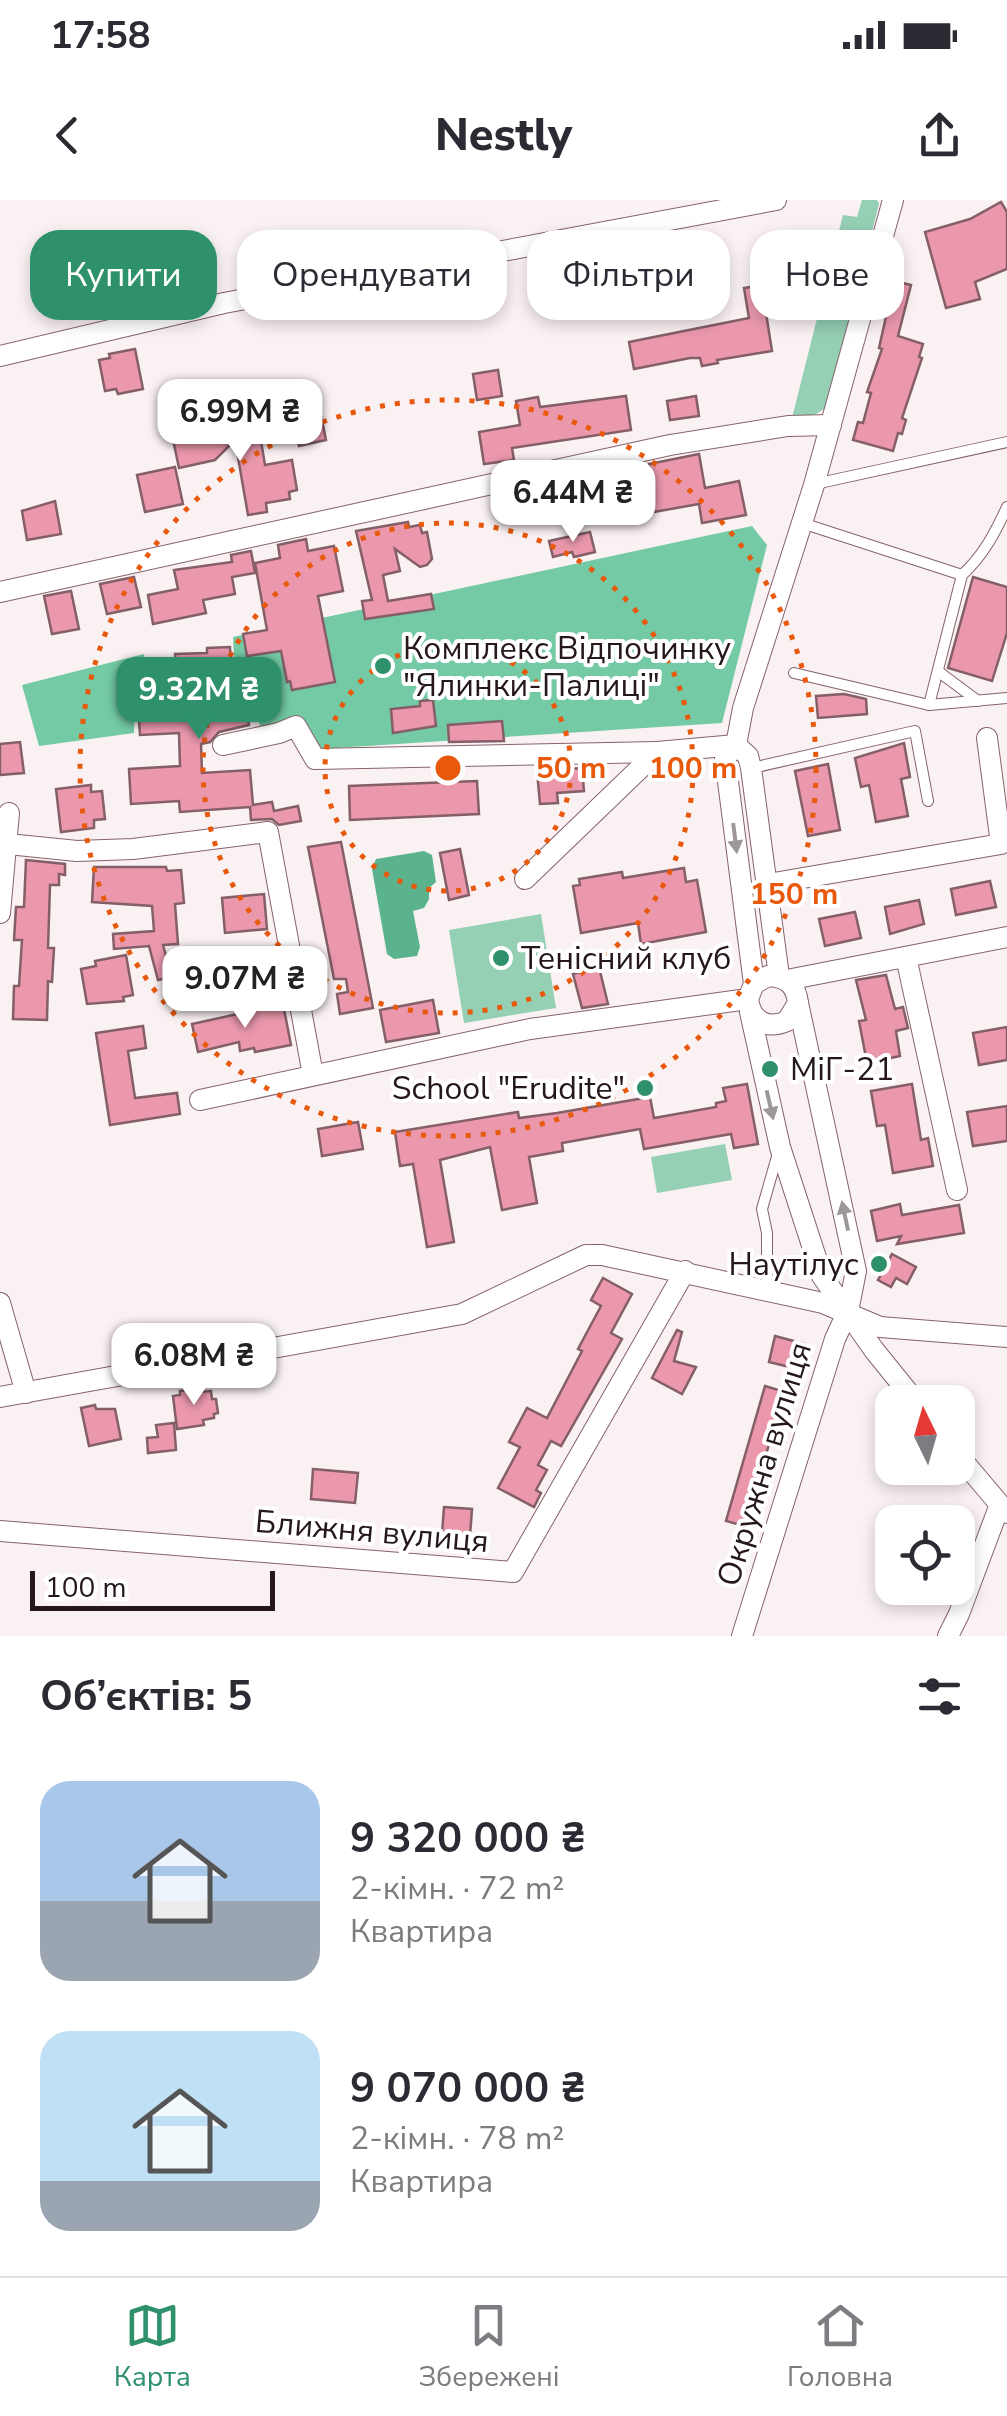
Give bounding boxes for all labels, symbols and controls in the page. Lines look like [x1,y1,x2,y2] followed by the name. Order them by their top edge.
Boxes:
[50,10,151,61] text: 17:58
[435,105,572,166] text: Nestly
[40,108,95,163] icon: back
[912,108,967,163] icon: share
[30,230,217,320] chip: Купити
[237,230,507,320] chip: Орендувати
[527,230,730,320] chip: Фільтри
[750,230,904,320] chip: Нове
[148,379,332,464] pin: 6.99M ₴
[179,390,301,433] text: 6.99M ₴
[481,460,665,545] pin: 6.44M ₴
[512,471,634,514] text: 6.44M ₴
[403,627,731,707] place label: Комплекс Відпочинку "Ялинки-Палиці"
[372,655,394,677] marker: Комплекс Відпочинку "Ялинки-Палиці"
[107,657,291,742] pin: 9.32M ₴
[138,668,260,711] text: 9.32M ₴
[536,748,606,789] text: 50 m
[649,748,737,789] text: 100 m
[430,750,466,786] centre of rings
[727,823,743,854] one-way arrow
[750,874,838,915] text: 150 m
[521,937,731,980] place label: Тенісний клуб
[153,946,337,1031] pin: 9.07M ₴
[490,947,512,969] marker: Тенісний клуб
[184,957,306,1000] text: 9.07M ₴
[790,1048,894,1091] place label: МіГ-21
[759,1058,781,1080] marker: МіГ-21
[392,1067,625,1110] place label: School "Erudite"
[634,1077,656,1099] marker: School "Erudite"
[763,1090,778,1121] one-way arrow
[836,1200,852,1231] one-way arrow
[729,1243,859,1286] place label: Наутілус
[868,1253,890,1275] marker: Наутілус
[102,1323,286,1408] pin: 6.08M ₴
[133,1334,255,1377] text: 6.08M ₴
[707,1337,822,1591] street label: Окружна вулиця
[875,1385,975,1485] north arrow
[875,1385,975,1605] map controls
[253,1500,491,1563] street label: Ближня вулиця
[875,1505,975,1605] button: locate
[30,1566,275,1610] scale bar
[45,1569,127,1607] text: 100 m
[40,1668,252,1725] text: Об’єктів: 5
[912,1669,967,1724] icon: filters
[350,1810,586,1867] text: 9 320 000 ₴
[120,1821,240,1941] icon: home
[350,1867,564,1910] text: 2-кімн. · 72 m²
[350,1910,493,1953] text: Квартира
[350,2060,586,2117] text: 9 070 000 ₴
[120,2071,240,2191] icon: home
[350,2117,564,2160] text: 2-кімн. · 78 m²
[350,2160,493,2203] text: Квартира
[114,2298,191,2396] tab: Карта
[418,2298,560,2396] tab: Збережені
[787,2298,893,2396] tab: Головна

